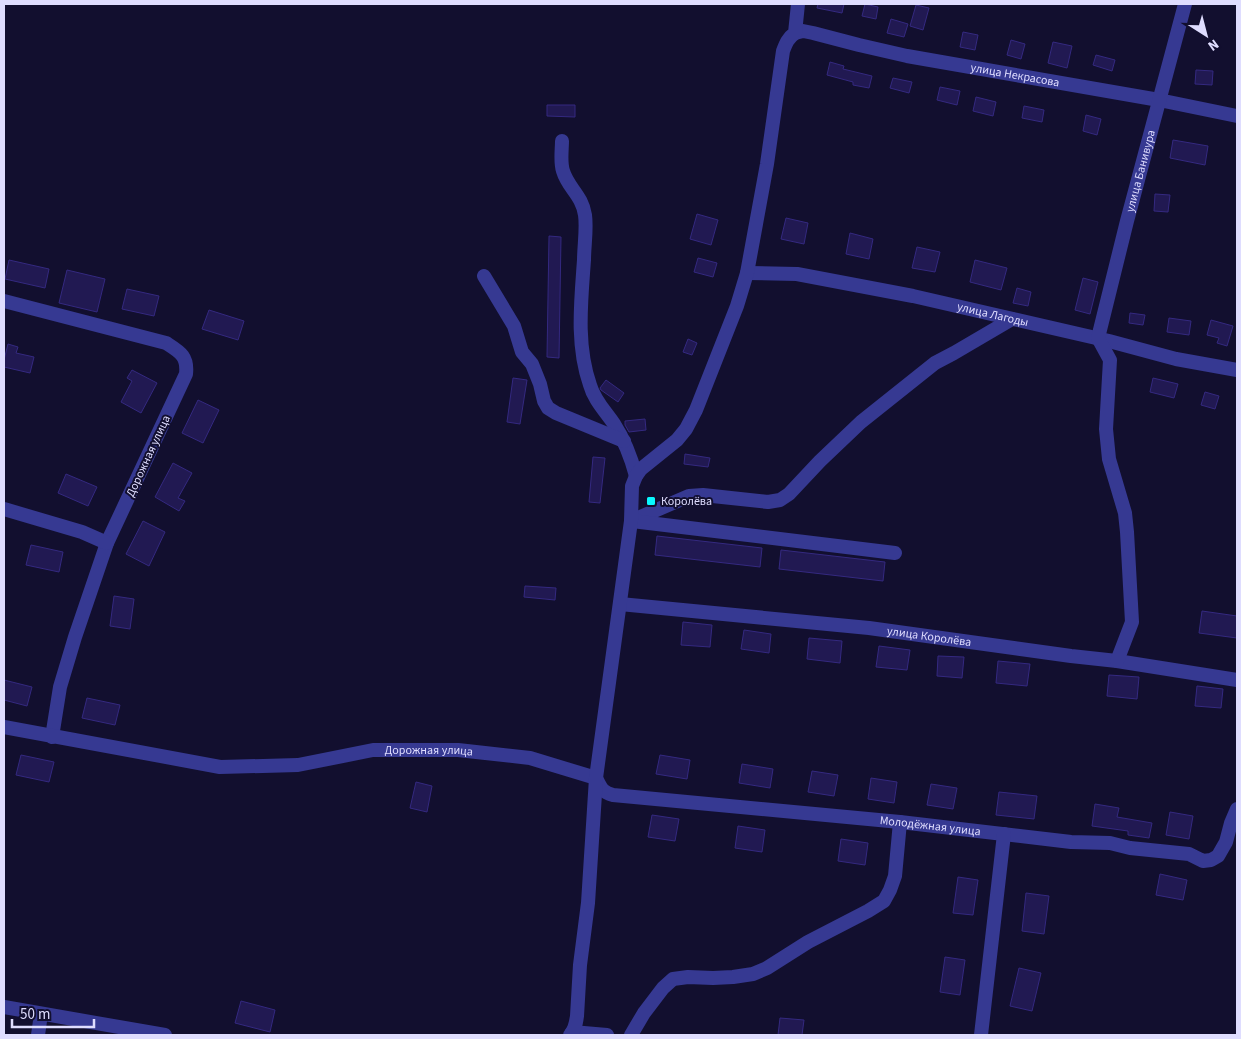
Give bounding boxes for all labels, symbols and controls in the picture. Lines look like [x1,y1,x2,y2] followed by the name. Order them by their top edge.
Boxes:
[1181,10,1231,60] north arrow
[1203,34,1223,56] text: N
[969,59,1061,91] street label: улица Некрасова
[1122,128,1160,214] street label: улица Банивура
[955,298,1030,331] street label: улица Лагоды
[122,413,175,500] street label: Дорожная улица
[661,493,712,510] place label: Королёва
[645,495,657,507] marker: Королёва
[886,623,972,651] street label: улица Королёва
[385,742,474,761] street label: Дорожная улица
[879,812,982,840] street label: Молодёжная улица
[12,996,95,1028] scale bar
[20,1004,50,1025] text: 50 m

